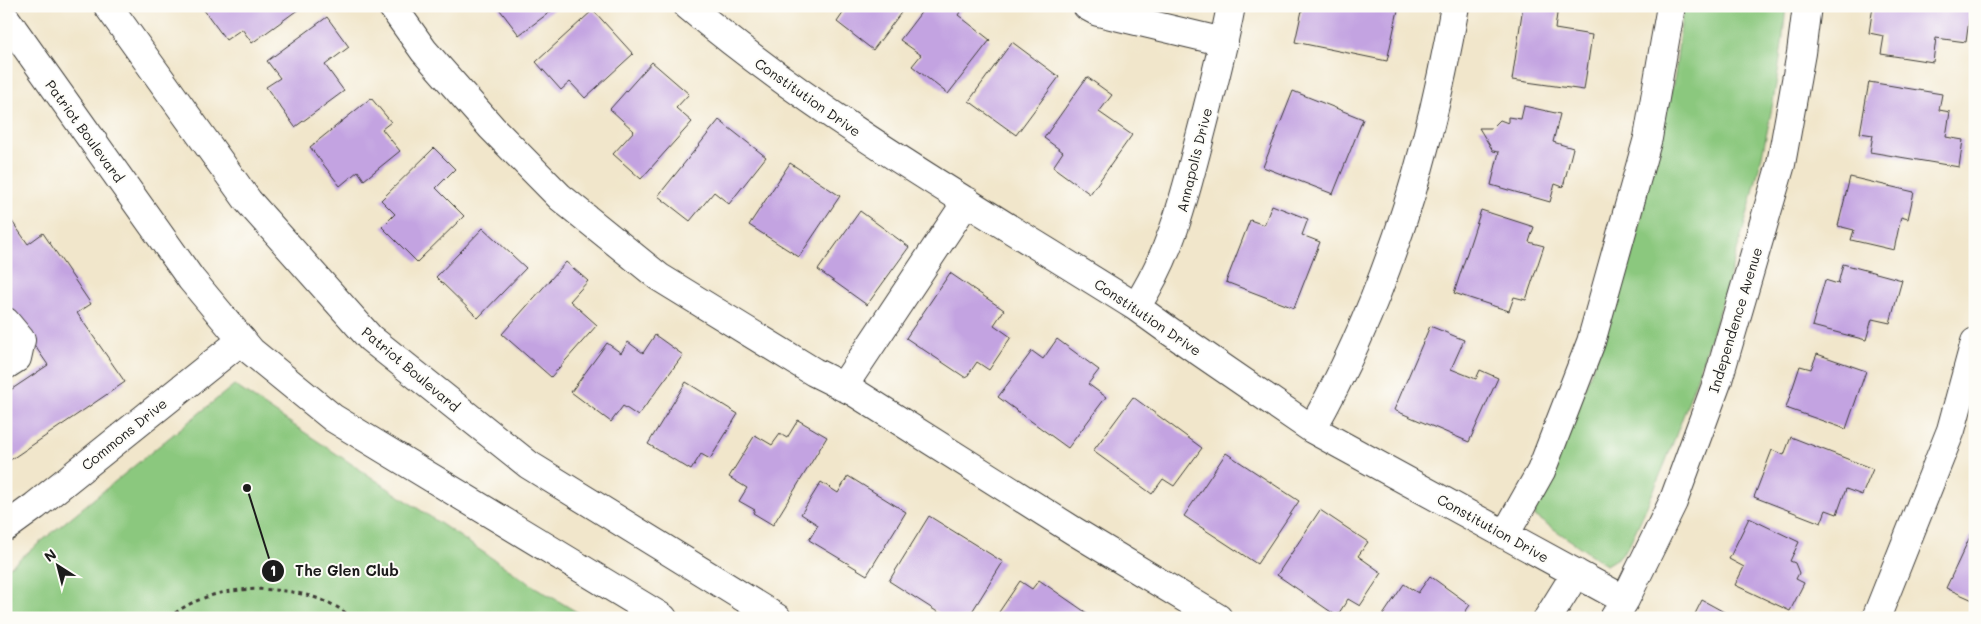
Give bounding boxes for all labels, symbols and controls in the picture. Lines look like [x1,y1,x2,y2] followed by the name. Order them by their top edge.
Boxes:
[751,53,865,141] street label: Constitution Drive
[41,76,129,186] street label: Patriot Boulevard
[1172,106,1216,214] street label: Annapolis Drive
[1704,245,1766,395] street label: Independence Avenue
[1091,274,1205,360] street label: Constitution Drive
[358,322,464,416] street label: Patriot Boulevard
[77,394,171,474] street label: Commons Drive
[1434,489,1552,567] street label: Constitution Drive
[32,542,82,592] north arrow
[40,544,60,566] text: N
[260,556,409,586] callout: The Glen Club
[270,560,276,580] text: 1
[295,560,399,580] text: The Glen Club

